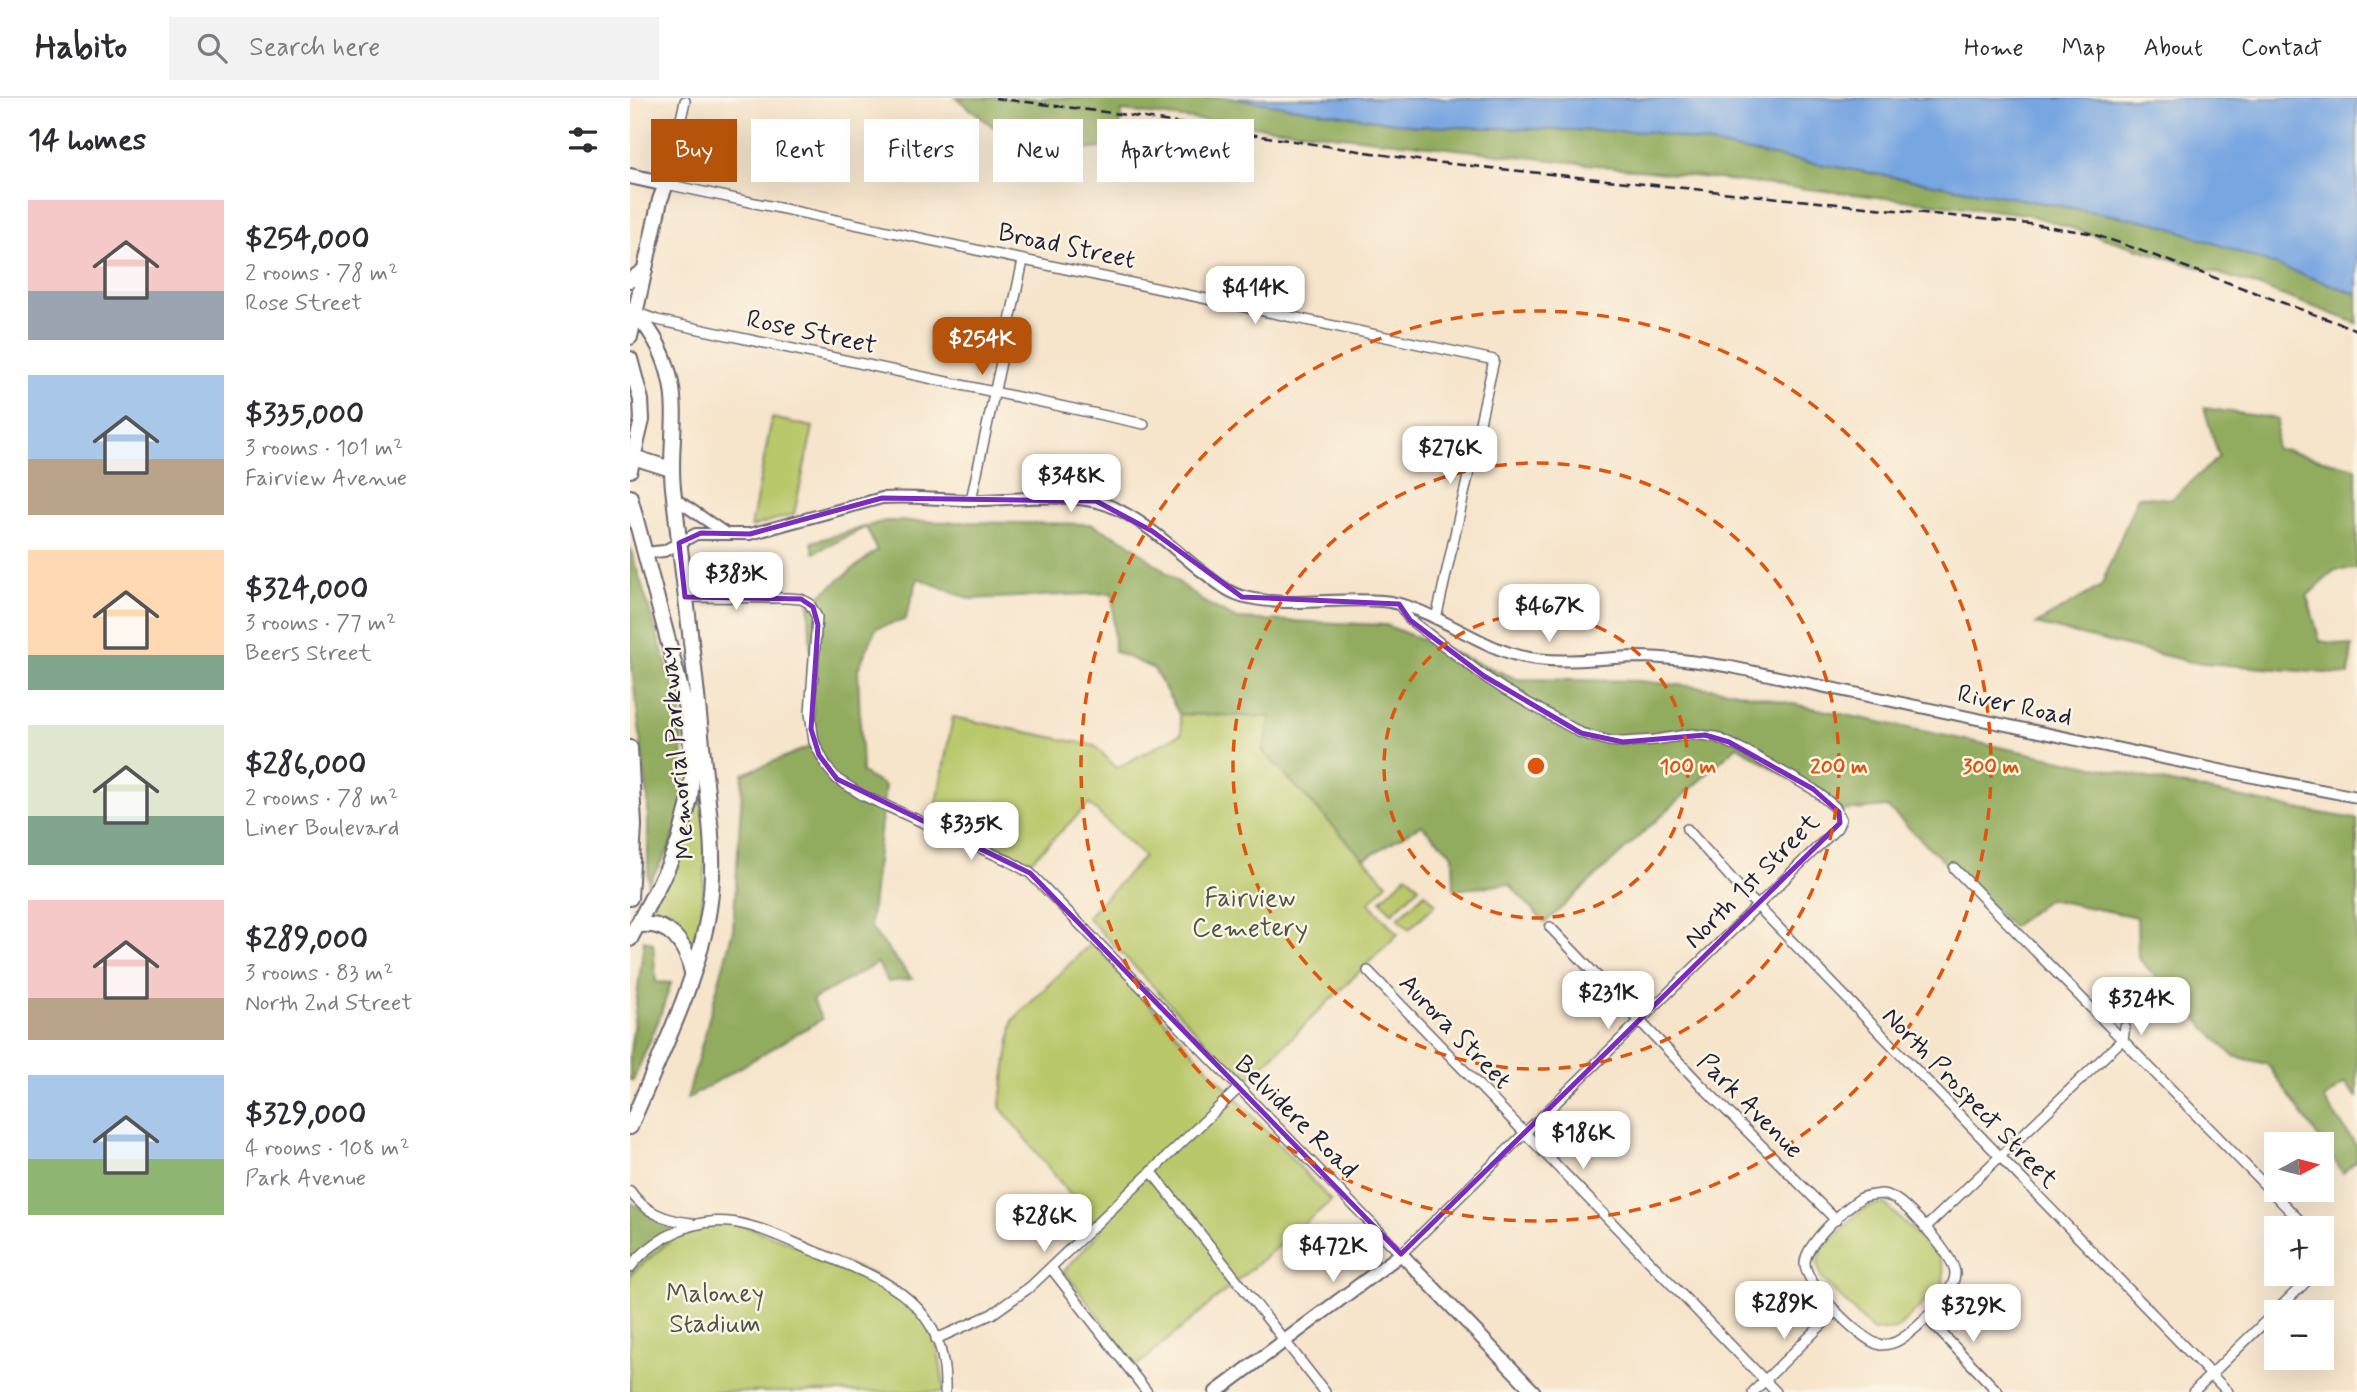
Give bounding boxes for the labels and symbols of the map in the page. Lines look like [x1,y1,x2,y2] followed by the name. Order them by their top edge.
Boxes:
[995,216,1138,278] street label: Broad Street
[1206,266,1304,326] pin: $414K
[743,303,880,363] street label: Rose Street
[933,317,1031,377] pin: $254K
[1401,426,1499,486] pin: $276K
[1022,454,1120,514] pin: $348K
[687,552,785,612] pin: $383K
[1500,584,1598,644] pin: $467K
[652,645,704,861] street label: Memorial Parkway
[1954,677,2075,735] street label: River Road
[1660,753,1716,781] text: 100 m
[1810,753,1868,781] text: 200 m
[1963,753,2020,781] text: 300 m
[1524,754,1548,778] centre of rings
[922,802,1020,862] pin: $335K
[1677,806,1828,957] street label: North 1st Street
[1192,882,1308,946] park label: Fairview Cemetery
[1391,967,1518,1097] street label: Aurora Street
[1559,972,1657,1031] pin: $231K
[2092,978,2190,1037] pin: $324K
[1874,1000,2065,1197] street label: North Prospect Street
[1689,1046,1810,1167] street label: Park Avenue
[1226,1048,1365,1187] street label: Belvidere Road
[1534,1112,1632,1171] pin: $186K
[2264,1132,2334,1202] north arrow
[995,1194,1093,1254] pin: $286K
[1284,1224,1382,1284] pin: $472K
[666,1278,764,1342] park label: Maloney Stadium
[1735,1282,1833,1341] pin: $289K
[1924,1284,2022,1344] pin: $329K

